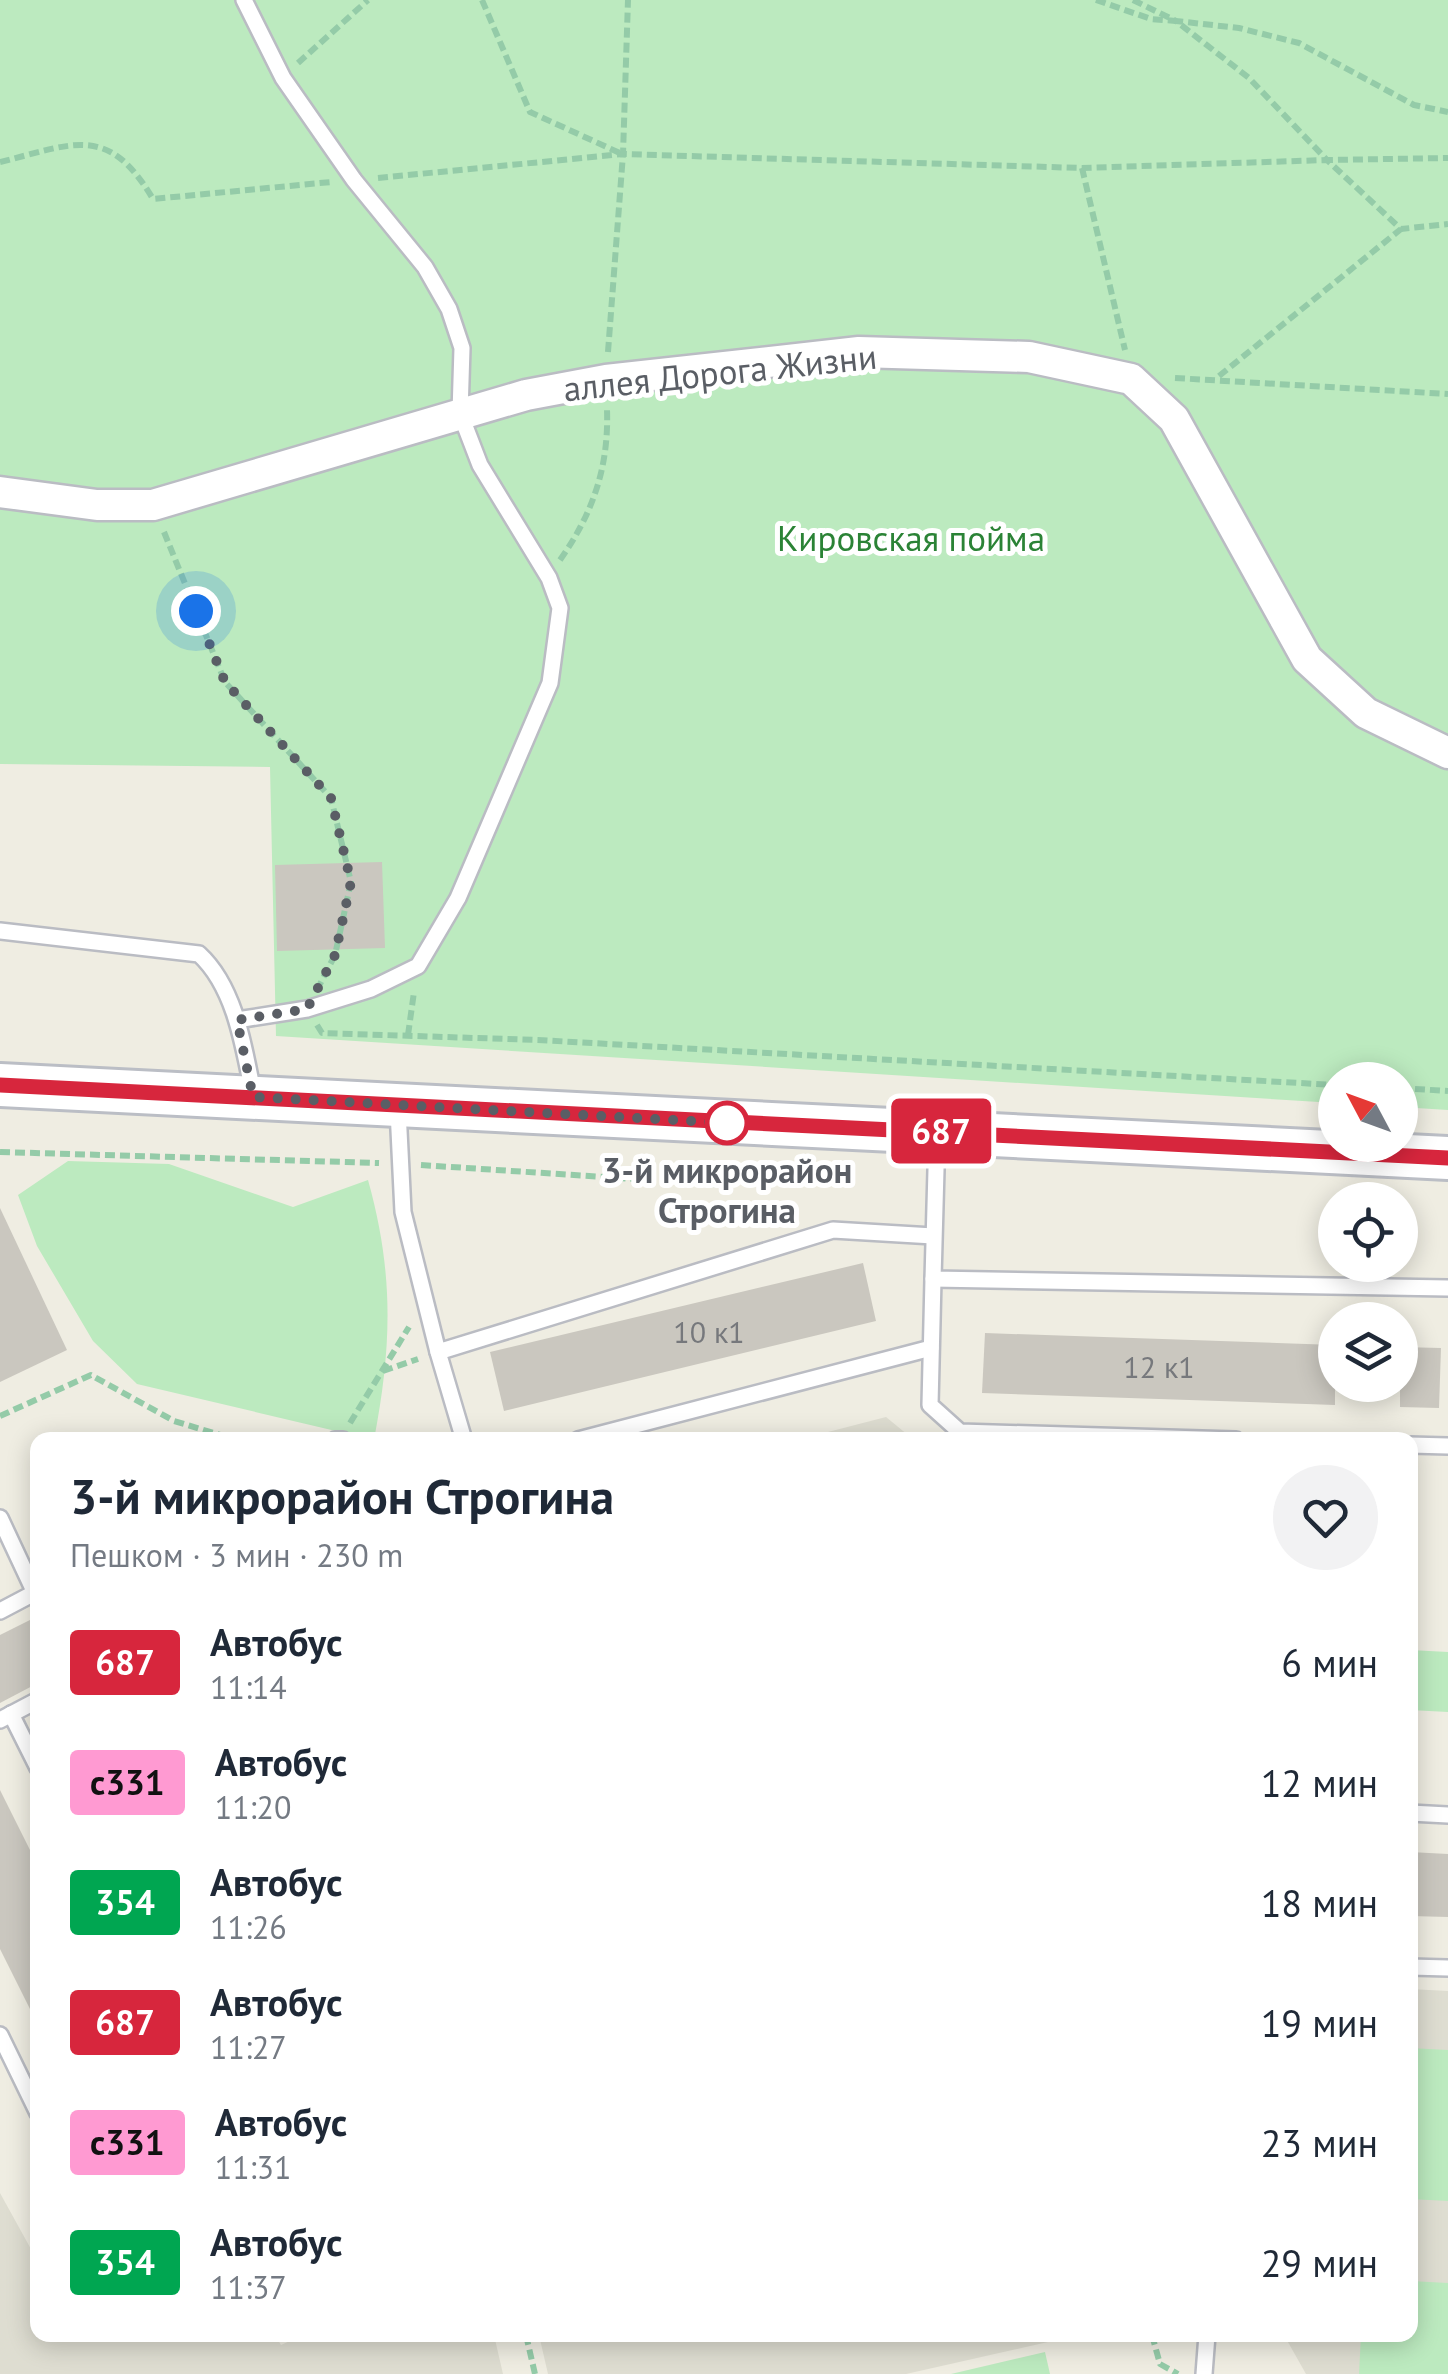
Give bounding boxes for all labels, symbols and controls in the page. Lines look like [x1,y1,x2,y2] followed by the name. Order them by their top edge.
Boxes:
[561,333,879,411] street label: аллея Дорога Жизни
[777,515,1045,561] park label: Кировская пойма
[171,586,221,636] your location
[1318,1062,1418,1162] north arrow
[1318,1062,1418,1402] map controls
[884,1098,998,1164] line badge: 687
[706,1102,748,1144] marker: 3-й микрорайон Строгина
[911,1108,971,1154] text: 687
[602,1147,852,1233] place label: 3-й микрорайон Строгина
[1318,1182,1418,1282] button: locate
[1318,1302,1418,1402] button: layers
[673,1312,745,1351] house number: 10 к1
[1123,1347,1195,1386] house number: 12 к1
[70,1465,614,1527] text: 3-й микрорайон Строгина
[1273,1465,1378,1570] button: heart
[70,1534,403,1576] text: Пешком · 3 мин · 230 m
[210,1617,343,1666] text: Автобус
[1281,1638,1378,1687] text: 6 мин
[95,1639,155,1685] text: 687
[210,1666,287,1708] text: 11:14
[215,1737,347,1786] text: Автобус
[1261,1758,1378,1807] text: 12 мин
[90,1759,165,1805] text: с331
[215,1786,291,1828] text: 11:20
[210,1857,343,1906] text: Автобус
[1261,1878,1378,1927] text: 18 мин
[95,1879,155,1925] text: 354
[210,1906,287,1948] text: 11:26
[210,1977,343,2026] text: Автобус
[1261,1998,1378,2047] text: 19 мин
[95,1999,155,2045] text: 687
[210,2026,287,2068] text: 11:27
[215,2097,347,2146] text: Автобус
[1261,2118,1378,2167] text: 23 мин
[90,2119,165,2165] text: с331
[215,2146,291,2188] text: 11:31
[210,2217,343,2266] text: Автобус
[1261,2238,1378,2287] text: 29 мин
[95,2239,155,2285] text: 354
[210,2266,287,2308] text: 11:37

